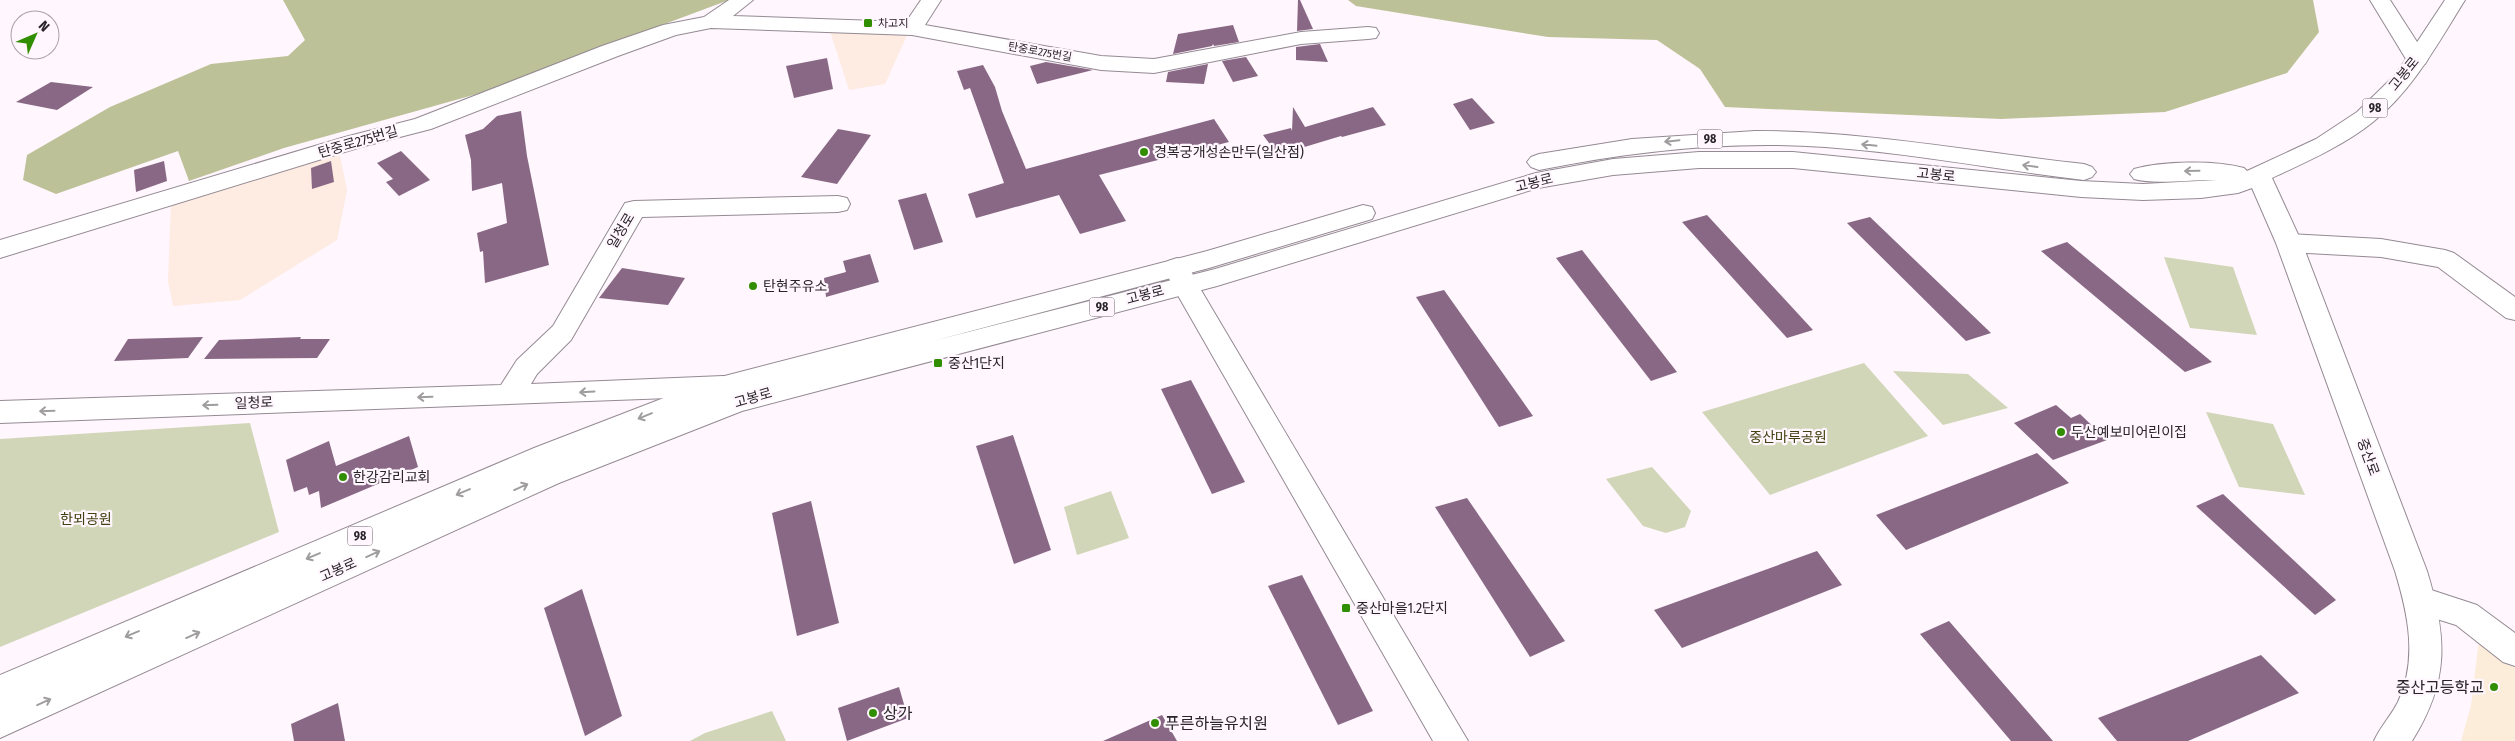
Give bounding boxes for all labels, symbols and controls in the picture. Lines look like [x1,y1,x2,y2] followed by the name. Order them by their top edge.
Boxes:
[10,10,60,60] north arrow
[35,17,53,35] text: N
[862,17,874,29] marker: 차고지
[878,17,908,30] place label: 차고지
[1007,40,1073,64] street label: 탄중로275번길
[2385,54,2423,94] street label: 고봉로
[2362,99,2388,118] road number: 98
[316,122,400,162] street label: 탄중로275번길
[1698,130,1722,148] road number: 98
[1664,136,1680,146] one-way arrow
[1861,140,1877,150] one-way arrow
[1154,144,1304,161] place label: 경복궁개성손만두(일산점)
[1138,146,1150,158] marker: 경복궁개성손만두(일산점)
[2022,161,2038,171] one-way arrow
[1916,165,1956,185] street label: 고봉로
[2184,166,2200,176] one-way arrow
[1513,170,1555,196] street label: 고봉로
[604,210,638,252] street label: 일청로
[763,278,828,295] place label: 탄현주유소
[747,280,759,292] marker: 탄현주유소
[1124,282,1166,308] street label: 고봉로
[1090,298,1114,316] road number: 98
[948,355,1005,372] place label: 중산1단지
[932,357,944,369] marker: 중산1단지
[732,384,774,411] street label: 고봉로
[579,388,595,397] one-way arrow
[417,393,433,402] one-way arrow
[234,394,274,412] street label: 일청로
[202,400,218,410] one-way arrow
[40,406,56,415] one-way arrow
[638,412,653,422] one-way arrow
[2071,424,2187,441] place label: 두산예보미어린이집
[2055,426,2067,438] marker: 두산예보미어린이집
[1749,429,1827,446] park label: 중산마루공원
[2353,436,2383,478] street label: 중산로
[353,469,430,486] place label: 한강감리교회
[337,471,349,483] marker: 한강감리교회
[513,482,528,492] one-way arrow
[455,488,470,497] one-way arrow
[60,511,112,528] park label: 한뫼공원
[348,526,372,546] road number: 98
[365,549,380,558] one-way arrow
[306,551,321,561] one-way arrow
[317,554,359,586] street label: 고봉로
[1356,600,1448,617] place label: 중산마을1.2단지
[1340,602,1352,614] marker: 중산마을1.2단지
[125,630,140,640] one-way arrow
[185,630,200,640] one-way arrow
[2396,678,2484,697] place label: 중산고등학교
[2488,681,2500,693] marker: 중산고등학교
[36,696,51,706] one-way arrow
[883,704,913,723] place label: 상가
[867,707,879,719] marker: 상가
[1165,714,1268,733] place label: 푸른하늘유치원
[1149,717,1161,729] marker: 푸른하늘유치원

